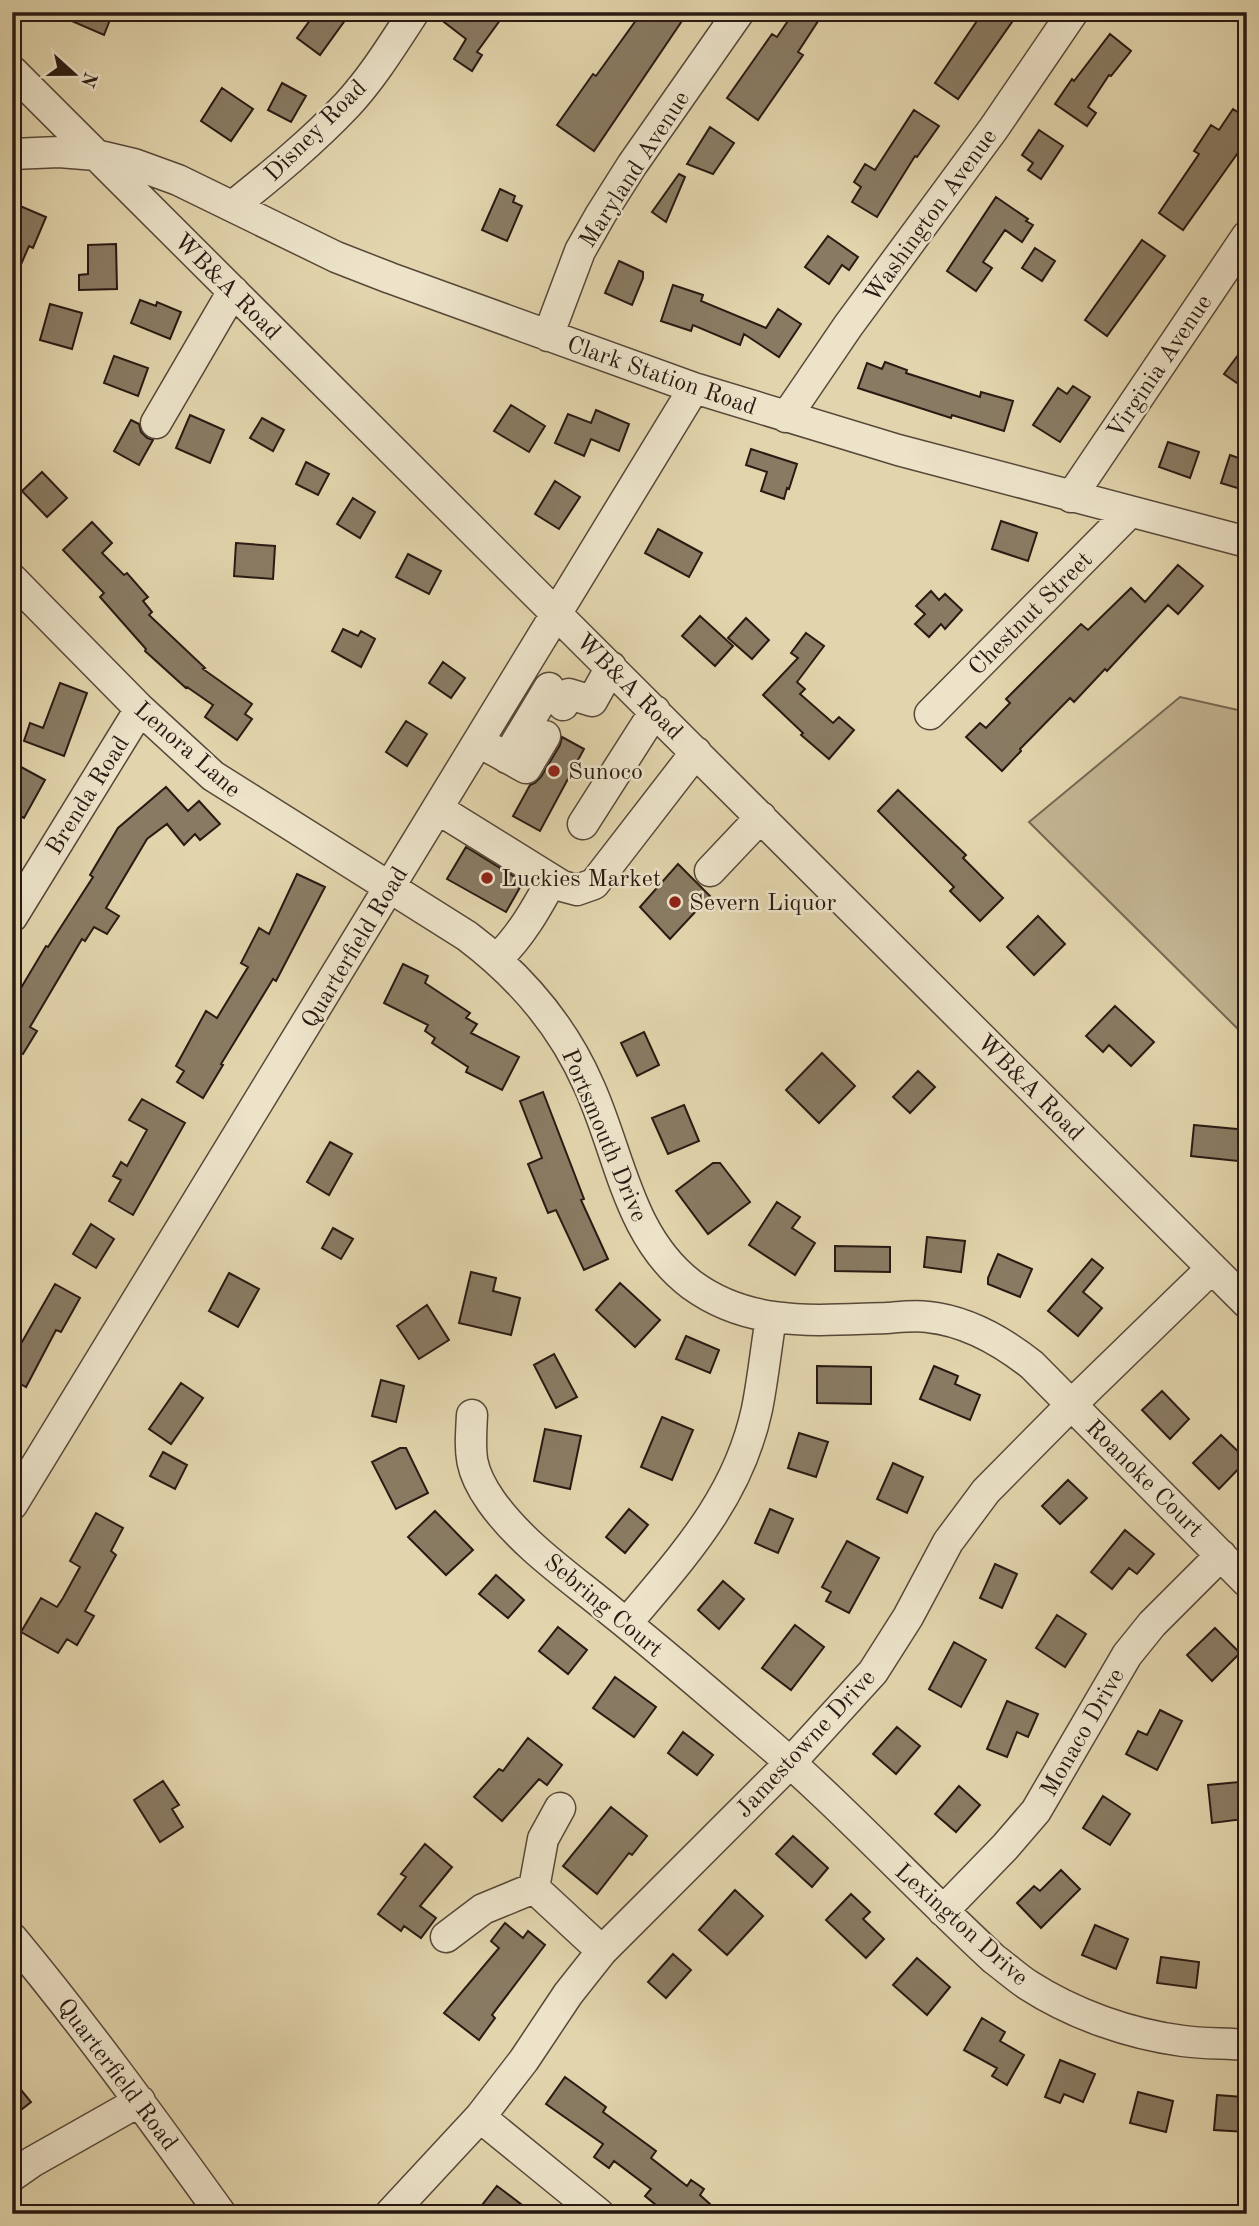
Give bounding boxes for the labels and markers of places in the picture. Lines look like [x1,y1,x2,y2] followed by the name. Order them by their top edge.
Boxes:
[568,761,643,785] place label: Sunoco
[546,763,562,779] marker: Sunoco
[501,868,661,892] place label: Luckies Market
[479,870,495,886] marker: Luckies Market
[689,892,836,916] place label: Severn Liquor
[667,894,683,910] marker: Severn Liquor

